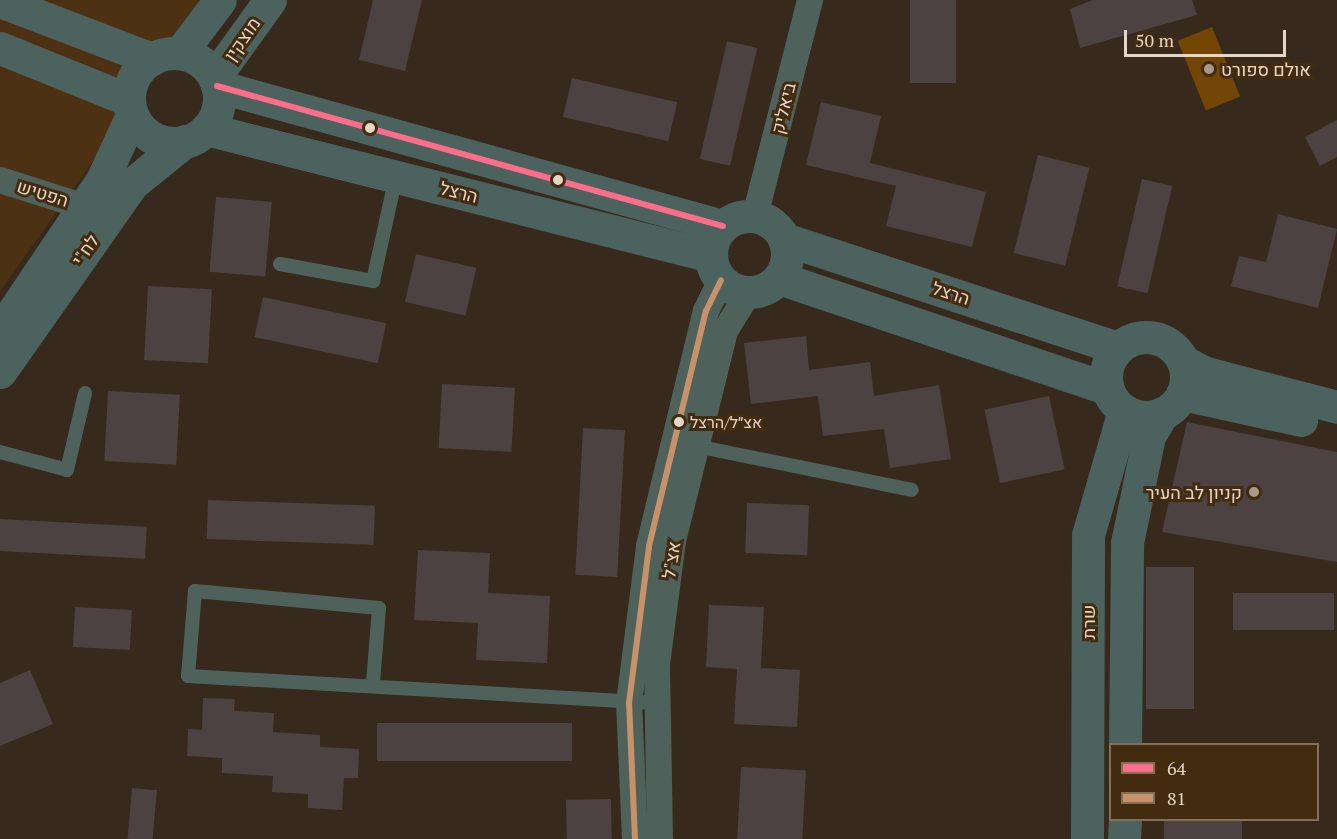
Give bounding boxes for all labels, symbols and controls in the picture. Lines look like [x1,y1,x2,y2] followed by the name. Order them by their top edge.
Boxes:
[219,13,265,65] street label: מוצקין
[1127,18,1289,56] scale bar
[1135,28,1174,52] text: 50 m
[1221,58,1311,80] place label: אולם ספורט
[1202,62,1216,76] marker: אולם ספורט
[766,80,800,136] street label: ביאליק
[364,122,376,134] unlabelled marker
[552,174,564,186] unlabelled marker
[15,175,71,211] street label: הפטיש
[438,177,480,207] street label: הרצל
[67,231,103,269] street label: לח"י
[929,277,973,309] street label: הרצל
[690,412,762,432] place label: אצ״ל/הרצל
[673,416,685,428] marker: אצ״ל/הרצל
[1146,481,1242,503] place label: קניון לב העיר
[1247,485,1261,499] marker: קניון לב העיר
[657,540,685,580] street label: אצ"ל
[1077,605,1099,639] street label: שרת
[1109,743,1319,821] legend
[1167,756,1186,780] text: 64
[1167,786,1186,810] text: 81

